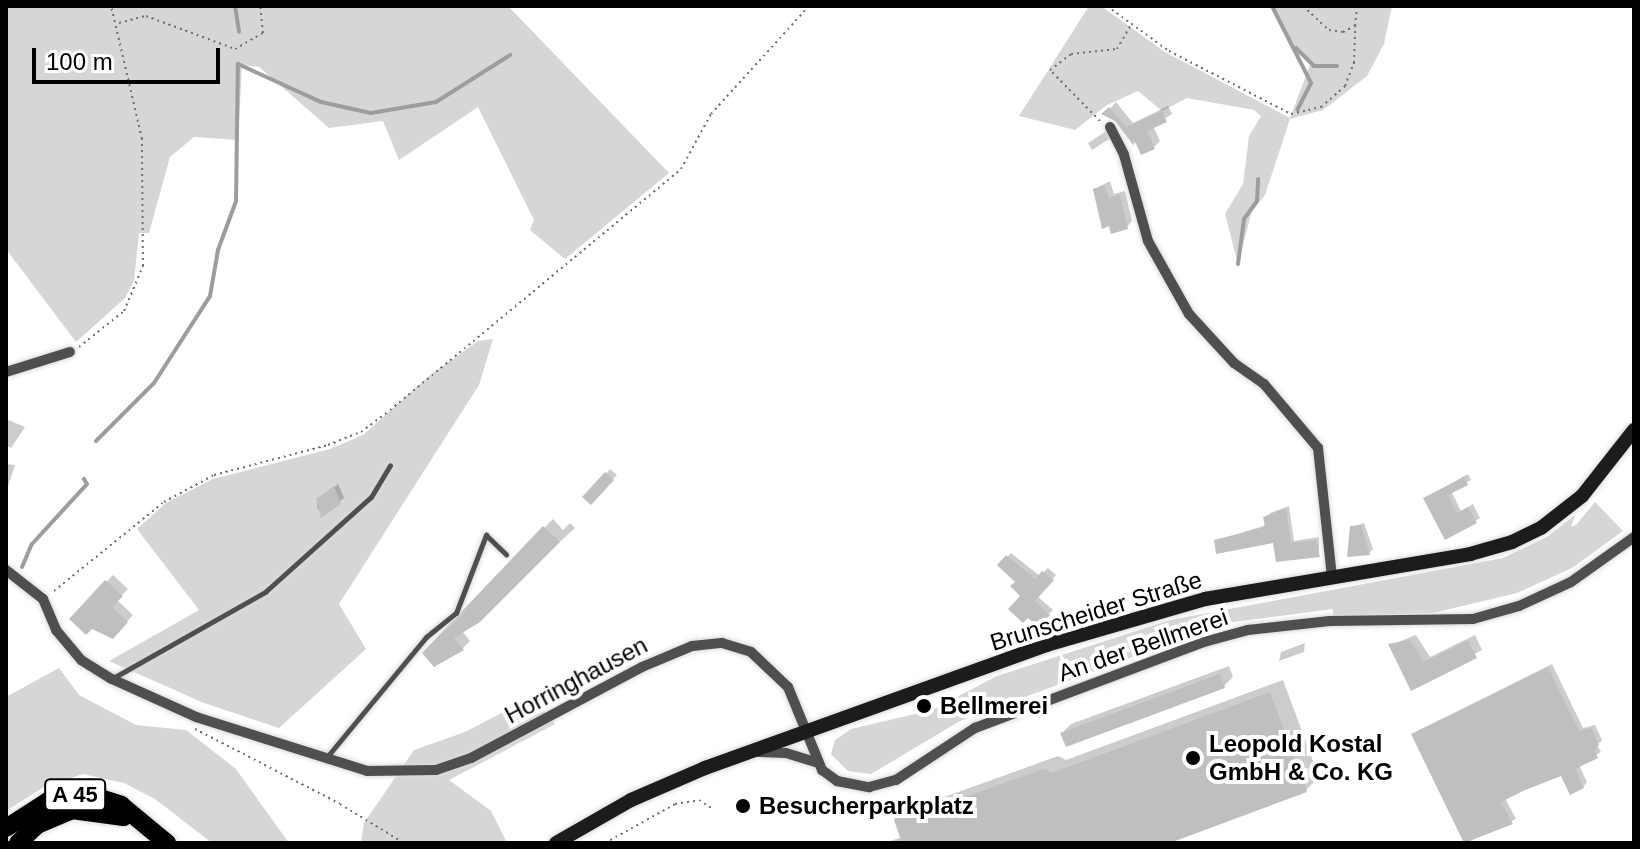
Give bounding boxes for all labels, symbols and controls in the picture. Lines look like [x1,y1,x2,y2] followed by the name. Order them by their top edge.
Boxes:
[36,32,224,82] scale bar
[46,48,113,75] text: 100 m
[987,565,1205,657] street label: Brunscheider Straße
[1054,603,1232,687] street label: An der Bellmerei
[500,630,652,730] street label: Horringhausen
[940,692,1048,720] place label: Bellmerei
[915,697,933,715] marker: Bellmerei
[1209,730,1393,786] place label: Leopold Kostal GmbH & Co. KG
[1184,749,1202,767] marker: Leopold Kostal GmbH & Co. KG
[43,777,107,813] road number: A 45
[759,792,974,820] place label: Besucherparkplatz
[734,797,752,815] marker: Besucherparkplatz

